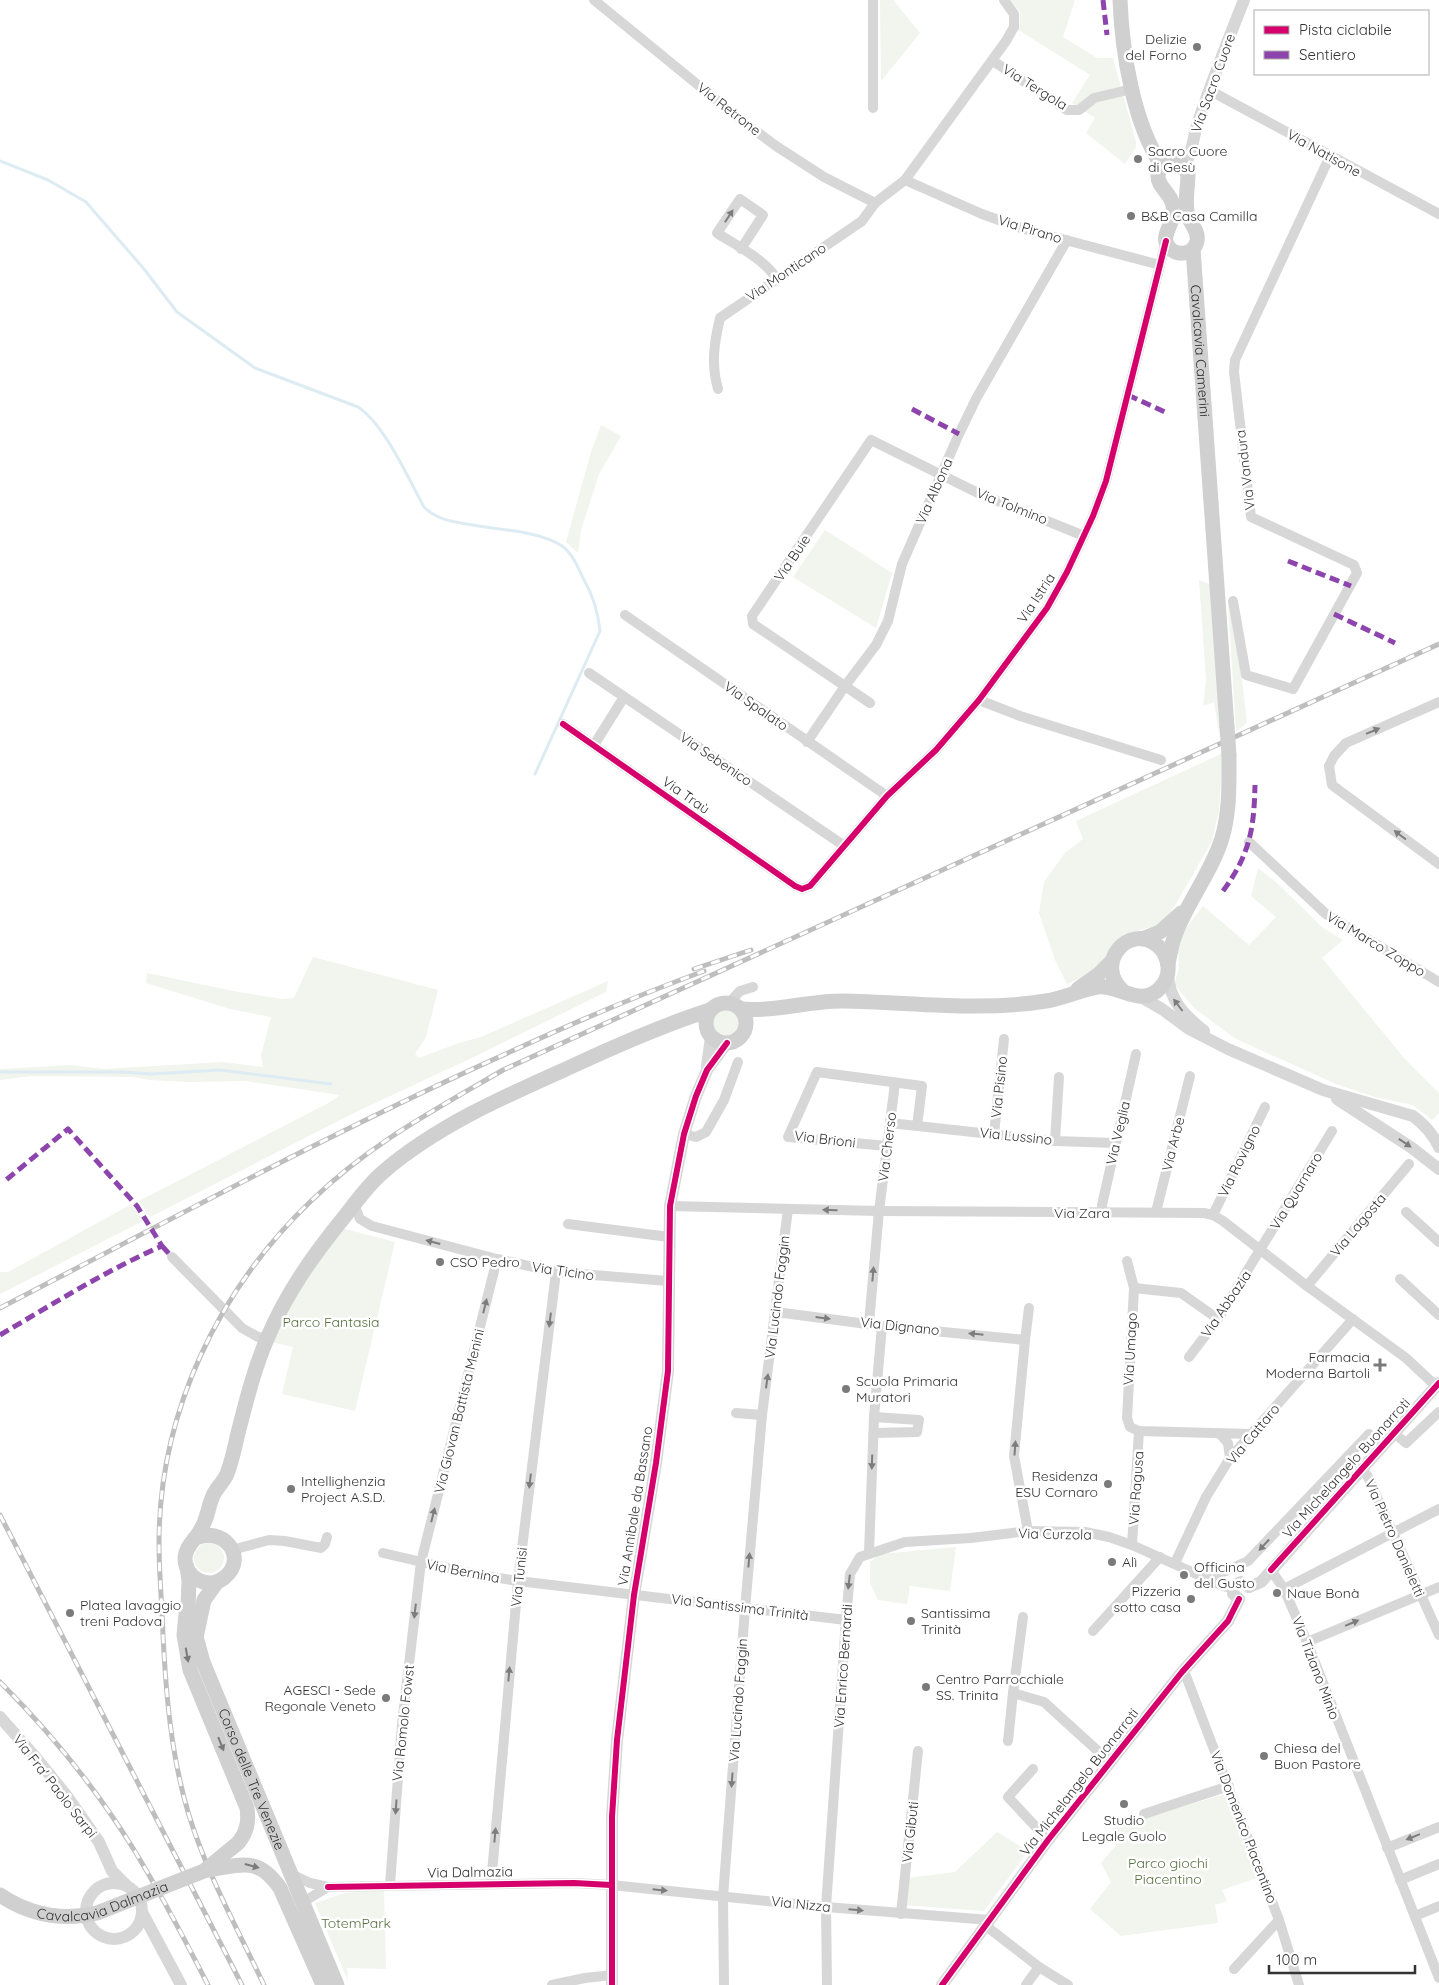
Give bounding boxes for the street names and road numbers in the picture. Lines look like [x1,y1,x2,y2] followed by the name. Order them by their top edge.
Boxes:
[1187,31,1239,135] street label: Via Sacro Cuore
[999,60,1071,114] street label: Via Tergola
[693,78,765,140] street label: Via Retrone
[1284,125,1364,181] street label: Via Natisone
[996,211,1064,247] street label: Via Pirano
[743,239,829,305] street label: Via Monticano
[1187,284,1214,418] street label: Cavalcavia Camerini
[1231,429,1259,511] street label: Via Vandura
[911,455,957,527] street label: Via Albona
[974,484,1050,528] street label: Via Tolmino
[770,531,814,585] street label: Via Buie
[1013,569,1059,627] street label: Via Istria
[720,677,792,735] street label: Via Spalato
[676,728,756,790] street label: Via Sebenico
[659,772,713,818] street label: Via Traù
[1323,907,1429,981] street label: Via Marco Zoppo
[987,1055,1011,1119] street label: Via Pisino
[1102,1099,1134,1167] street label: Via Veglia
[874,1111,900,1183] street label: Via Cherso
[1158,1115,1188,1173] street label: Via Arbe
[1214,1122,1264,1200] street label: Via Rovigno
[979,1123,1053,1149] street label: Via Lussino
[793,1126,857,1152] street label: Via Brioni
[1266,1149,1326,1233] street label: Via Quarnaro
[1326,1190,1390,1260] street label: Via Lagosta
[1054,1204,1110,1222] street label: Via Zara
[761,1234,793,1360] street label: Via Lucindo Faggin
[531,1258,595,1284] street label: Via Ticino
[1197,1267,1255,1341] street label: Via Abbazia
[1119,1312,1141,1386] street label: Via Umago
[860,1313,940,1339] street label: Via Dignano
[430,1327,488,1495] street label: Via Giovan Battista Menini
[1278,1394,1414,1542] street label: Via Michelangelo Buonarroti
[1222,1400,1284,1468] street label: Via Cattaro
[613,1425,657,1587] street label: Via Annibale da Bassano
[1124,1450,1148,1526] street label: Via Ragusa
[1361,1476,1429,1600] street label: Via Pietro Danieletti
[1018,1524,1092,1544] street label: Via Curzola
[507,1546,531,1608] street label: Via Tunisi
[425,1555,501,1587] street label: Via Bernina
[670,1590,810,1624] street label: Via Santissima Trinità
[830,1603,856,1729] street label: Via Enrico Bernardi
[1288,1614,1344,1722] street label: Via Tiziano Minio
[725,1638,751,1762] street label: Via Lucindo Faggin
[388,1664,418,1782] street label: Via Romolo Fowst
[1016,1705,1142,1859] street label: Via Michelangelo Buonarroti
[214,1706,289,1853] street label: Corso delle Tre Venezie
[9,1731,101,1841] street label: Via Fra' Paolo Sarpi
[1207,1748,1281,1906] street label: Via Domenico Piacentino
[898,1800,922,1864] street label: Via Gibuti
[427,1862,513,1882] street label: Via Dalmazia
[35,1877,171,1925] street label: Cavalcavia Dalmazia
[770,1892,832,1916] street label: Via Nizza

